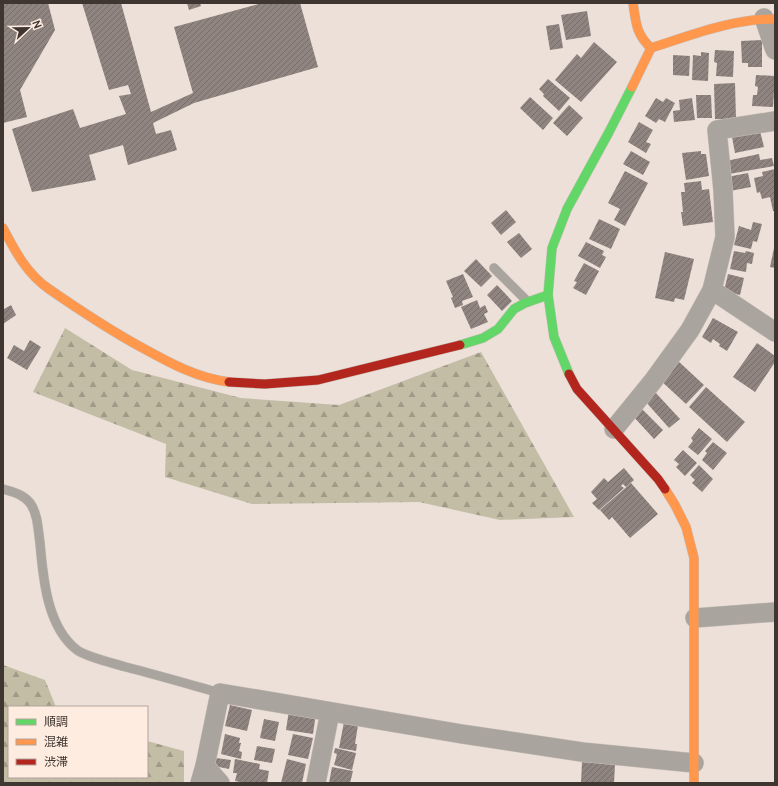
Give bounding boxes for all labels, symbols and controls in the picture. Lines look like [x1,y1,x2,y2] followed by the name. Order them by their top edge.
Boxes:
[8,8,48,48] north arrow
[29,18,45,30] text: N
[8,706,148,778] legend
[44,714,68,729] text: 順調
[44,734,68,749] text: 混雑
[44,754,68,769] text: 渋滞

